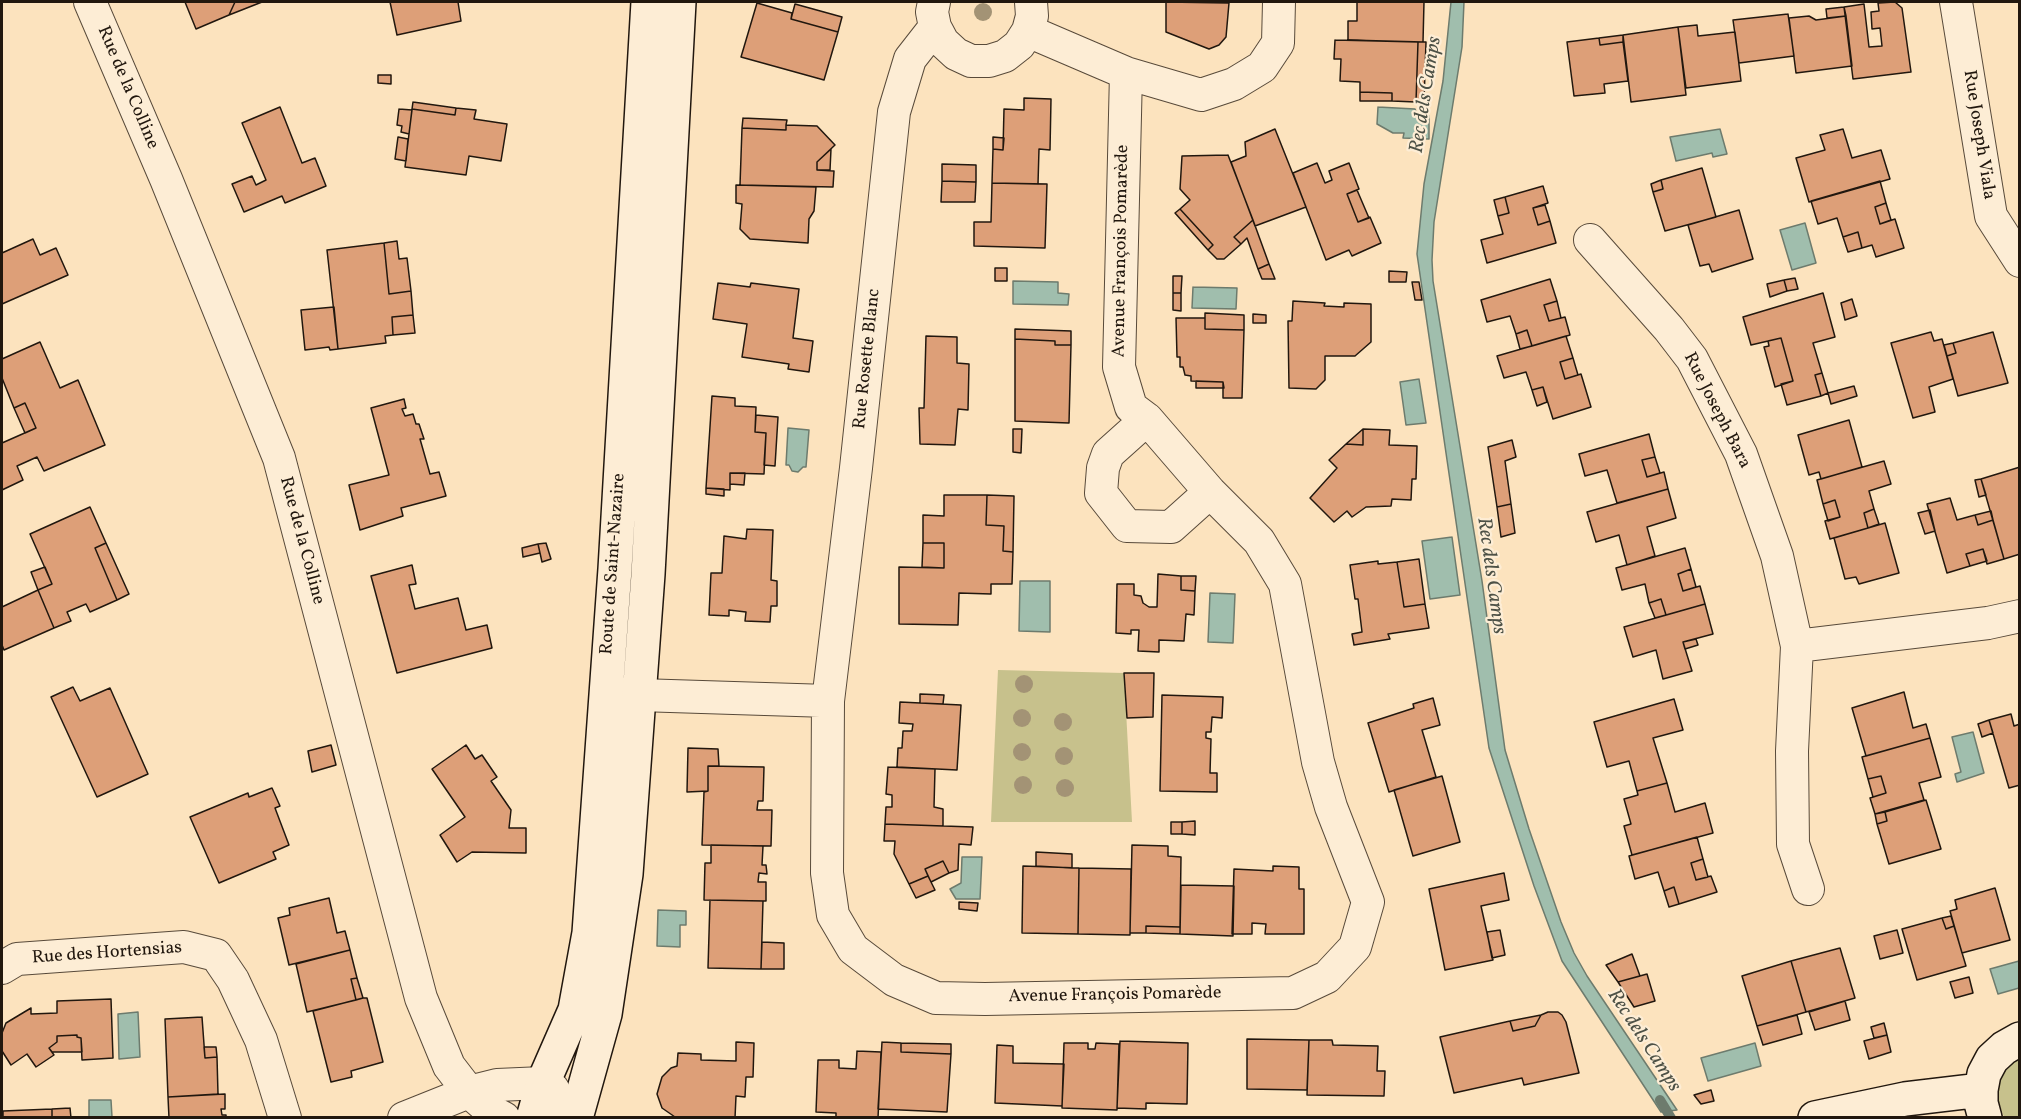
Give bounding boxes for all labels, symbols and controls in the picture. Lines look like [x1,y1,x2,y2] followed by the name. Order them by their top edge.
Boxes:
[91,23,163,153] street label: Rue de la Colline
[1406,35,1448,155] water label: Rec dels Camps
[1957,69,1999,201] street label: Rue Joseph Viala
[1109,144,1135,358] street label: Avenue François Pomarède
[850,288,886,430] street label: Rue Rosette Blanc
[1677,349,1755,473] street label: Rue Joseph Bara
[597,472,631,656] street label: Route de Saint-Nazaire
[274,475,328,607] street label: Rue de la Colline
[1470,516,1510,636] water label: Rec dels Camps
[31,938,183,970] street label: Rue des Hortensias
[1008,983,1222,1009] street label: Avenue François Pomarède
[1601,985,1685,1097] water label: Rec dels Camps

